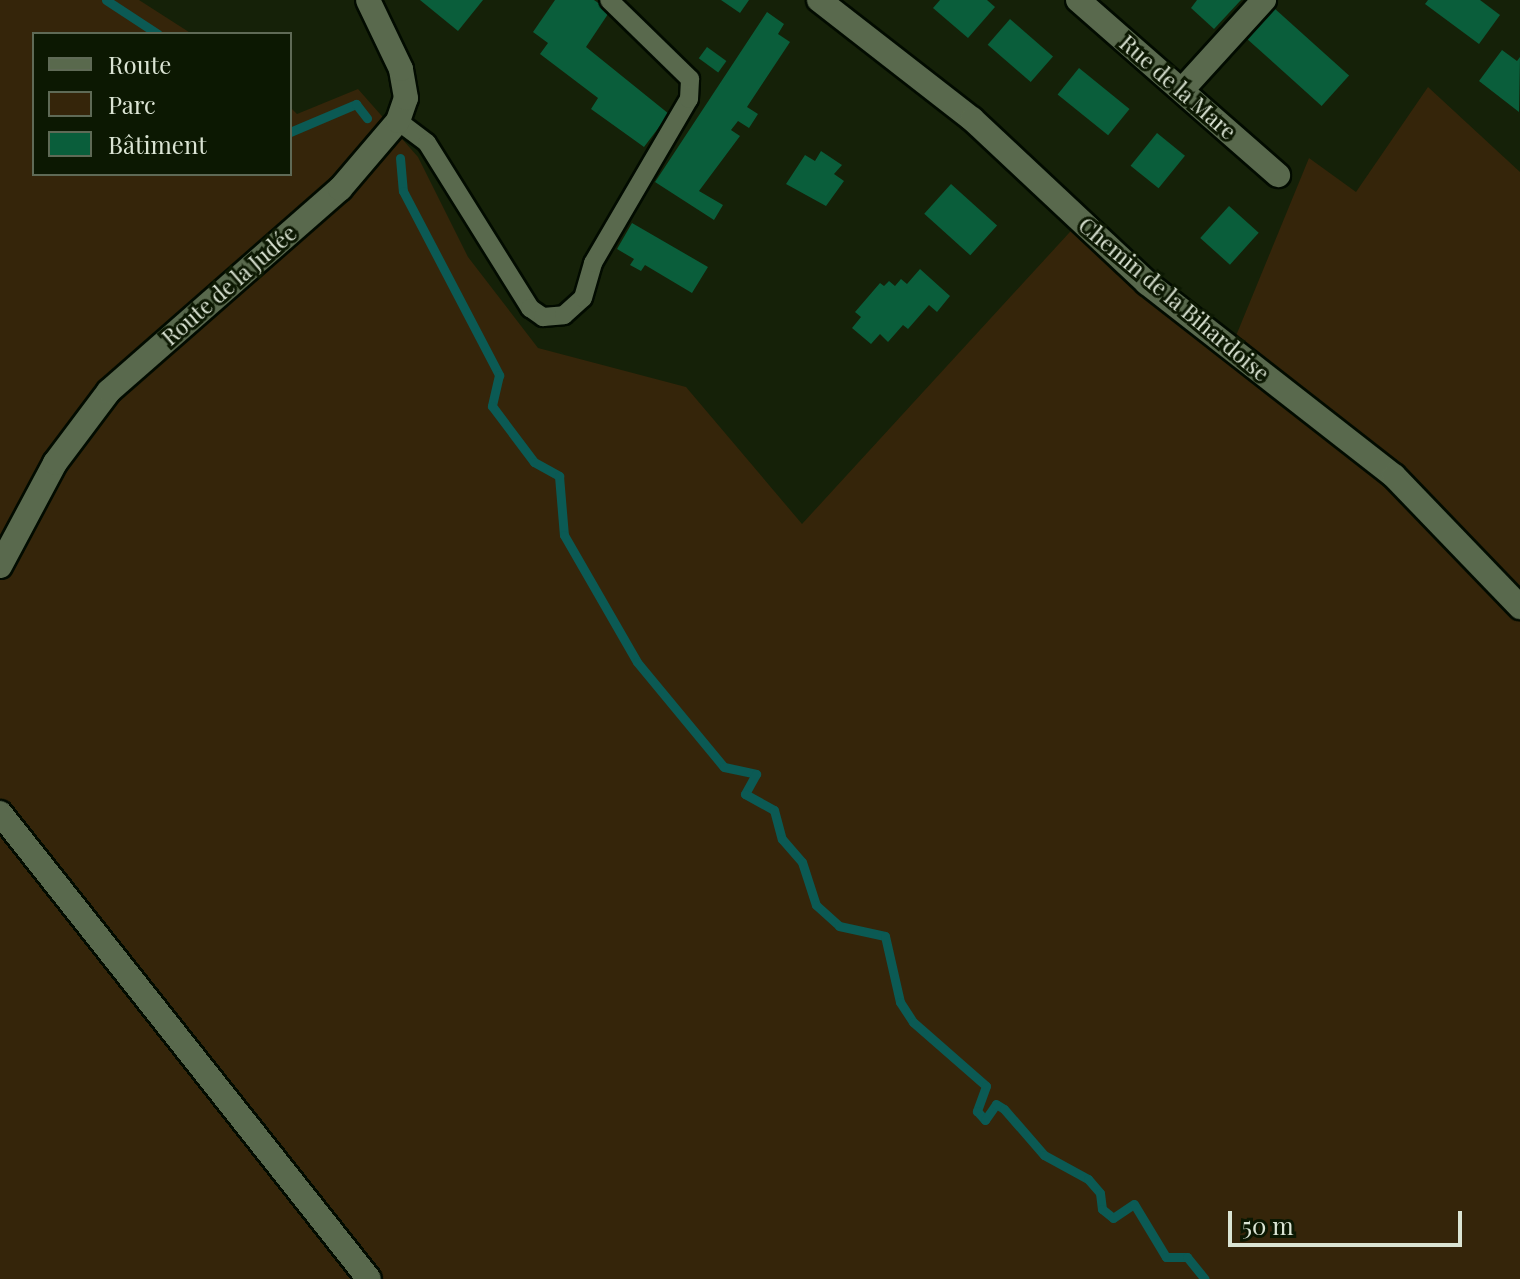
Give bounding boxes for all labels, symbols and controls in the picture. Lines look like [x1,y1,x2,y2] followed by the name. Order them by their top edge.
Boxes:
[1114,29,1242,145] street label: Rue de la Mare
[32,32,292,176] legend
[108,48,171,80] text: Route
[108,88,156,120] text: Parc
[108,128,207,160] text: Bâtiment
[1073,211,1275,387] street label: Chemin de la Bihardoise
[156,219,302,351] street label: Route de la Judée
[1232,1195,1466,1245] scale bar
[1242,1209,1294,1241] text: 50 m

